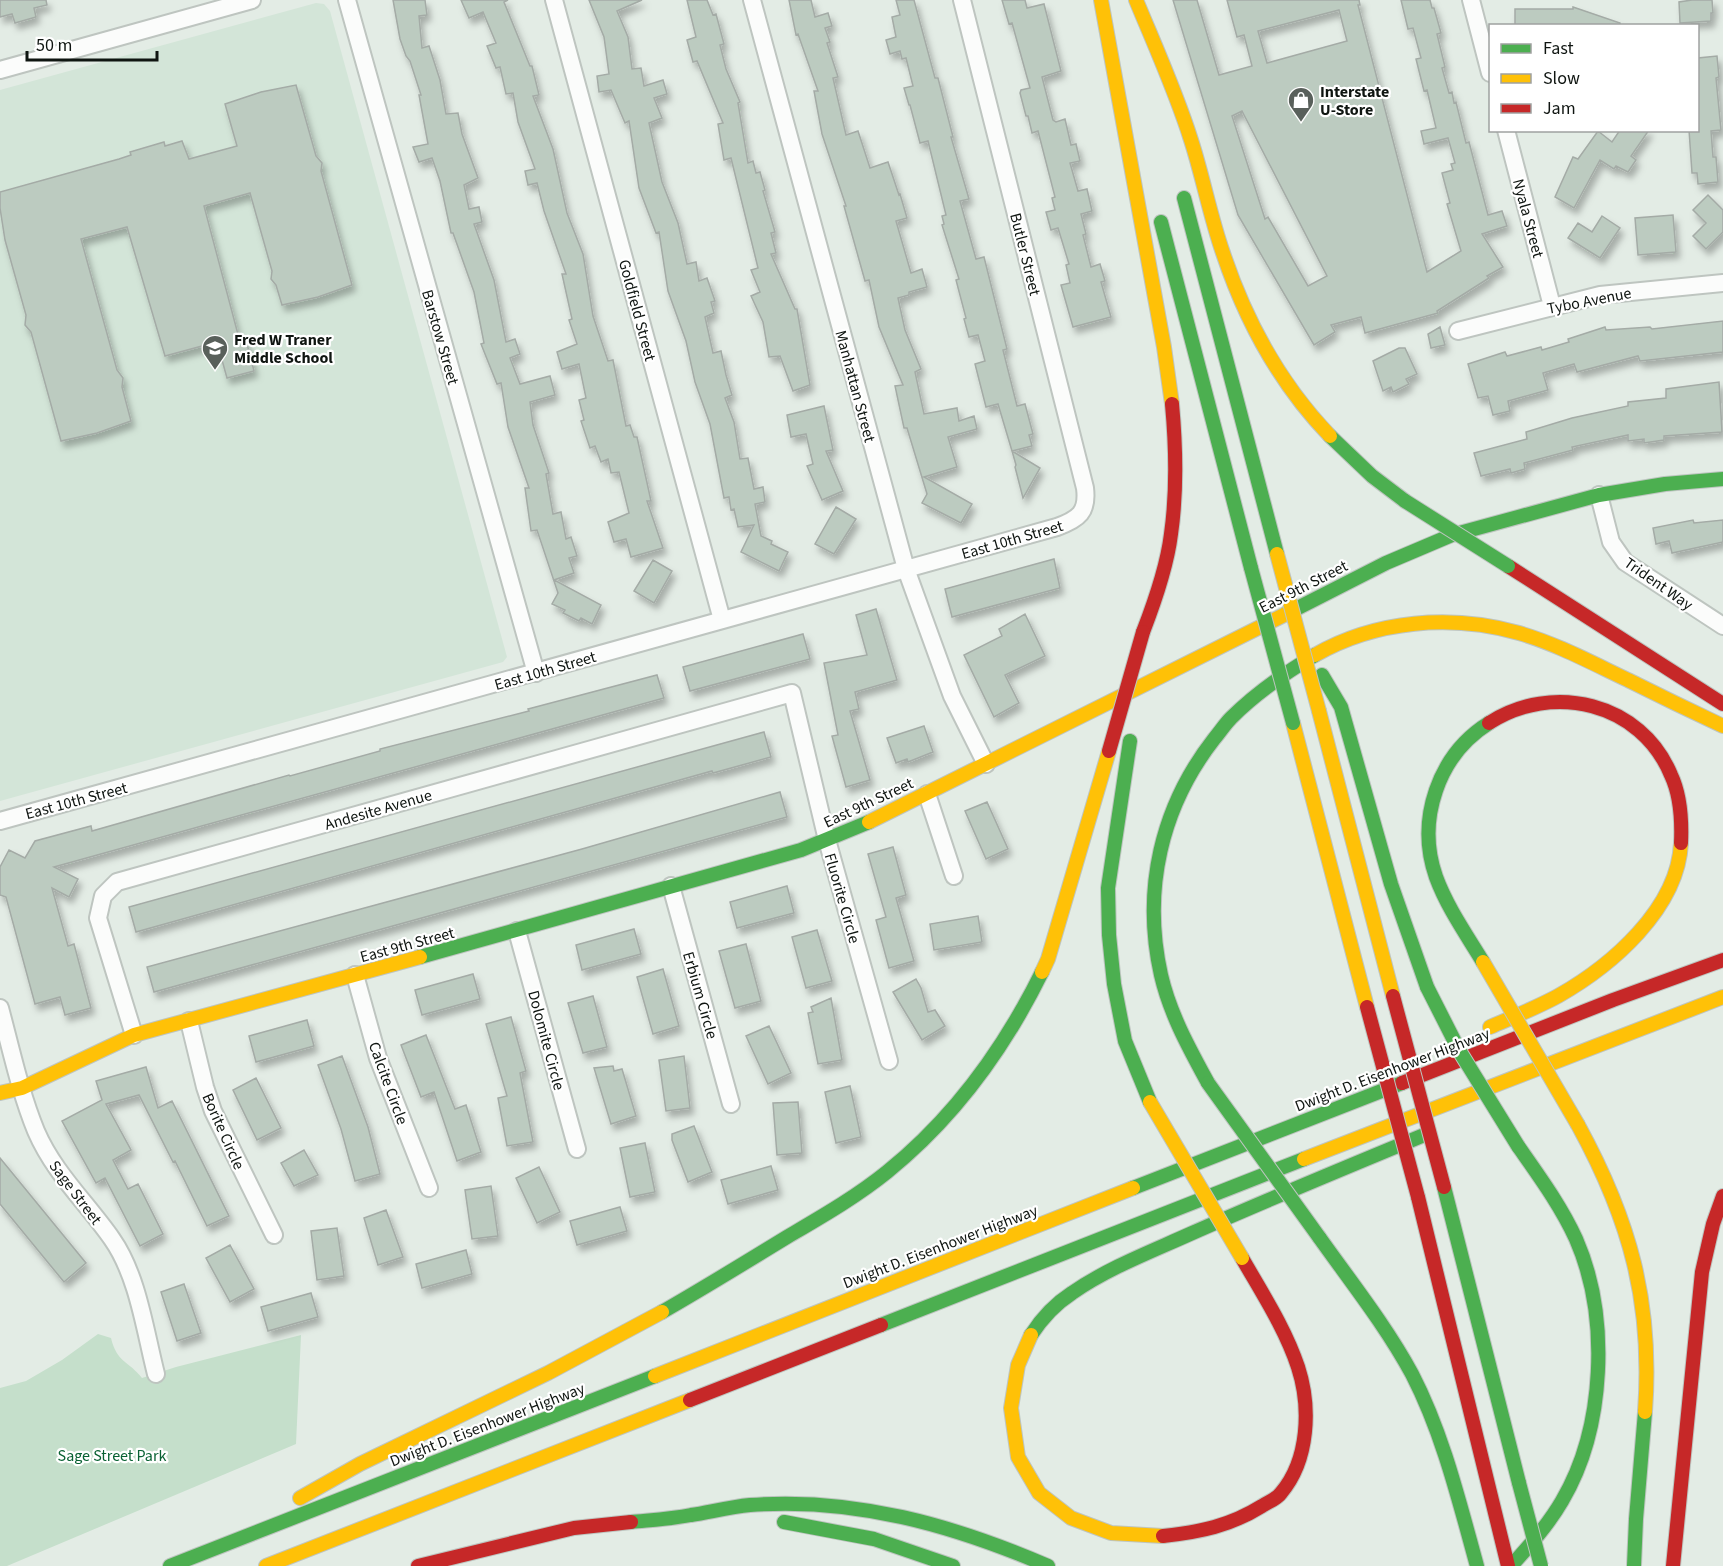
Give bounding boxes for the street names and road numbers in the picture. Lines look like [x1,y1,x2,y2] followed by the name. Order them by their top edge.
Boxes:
[1507,176,1549,261] street label: Nyala Street
[1004,211,1046,298] street label: Butler Street
[613,257,661,364] street label: Goldfield Street
[1545,282,1633,320] street label: Tybo Avenue
[416,287,464,388] street label: Barstow Street
[829,328,881,445] street label: Manhattan Street
[959,515,1066,565] street label: East 10th Street
[1620,552,1698,616] street label: Trident Way
[1255,555,1352,619] street label: East 9th Street
[492,646,599,696] street label: East 10th Street
[820,772,917,833] street label: East 9th Street
[23,777,130,825] street label: East 10th Street
[322,784,434,836] street label: Andesite Avenue
[819,851,865,946] street label: Fluorite Circle
[358,922,457,968] street label: East 9th Street
[677,949,723,1041] street label: Erbium Circle
[522,988,570,1093] street label: Dolomite Circle
[1292,1022,1493,1117] street label: Dwight D. Eisenhower Highway
[363,1039,413,1128] street label: Calcite Circle
[196,1090,250,1173] street label: Borite Circle
[44,1156,107,1230] street label: Sage Street
[840,1199,1041,1294] street label: Dwight D. Eisenhower Highway
[387,1377,588,1472] street label: Dwight D. Eisenhower Highway

